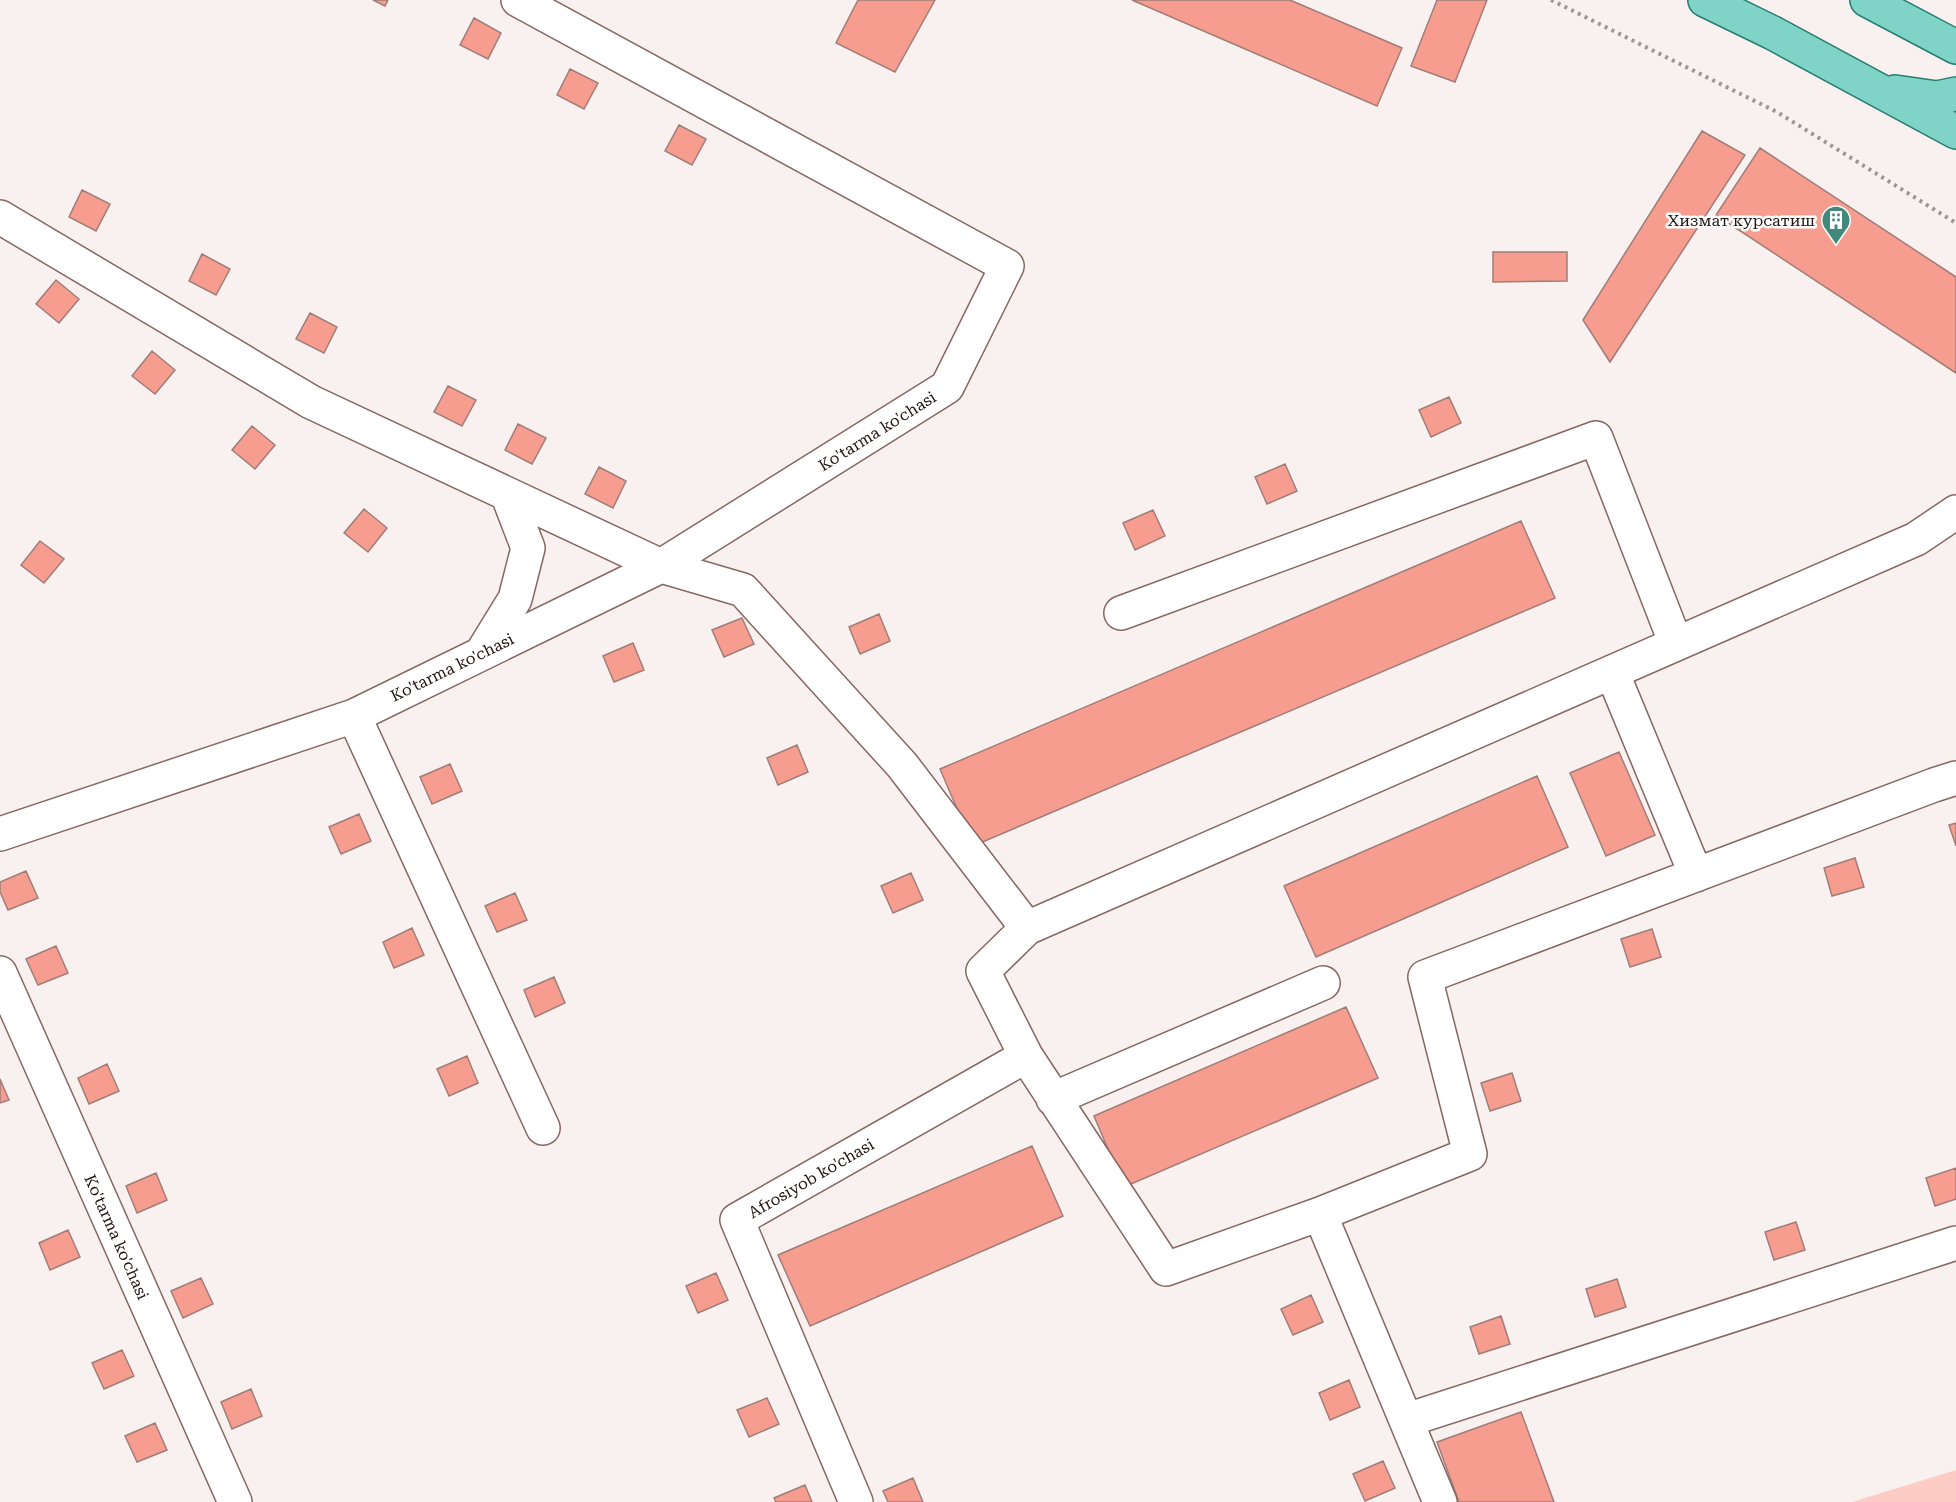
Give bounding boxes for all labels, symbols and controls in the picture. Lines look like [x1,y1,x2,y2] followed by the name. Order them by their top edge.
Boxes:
[1820,204,1852,246] building icon: Хизмат курсатиш
[1668,211,1815,230] place label: Хизмат курсатиш
[815,388,939,475] street label: Ko'tarma ko'chasi
[387,629,517,706] street label: Ko'tarma ko'chasi
[745,1135,877,1222] street label: Afrosiyob ko'chasi
[80,1172,153,1303] street label: Ko'tarma ko'chasi

